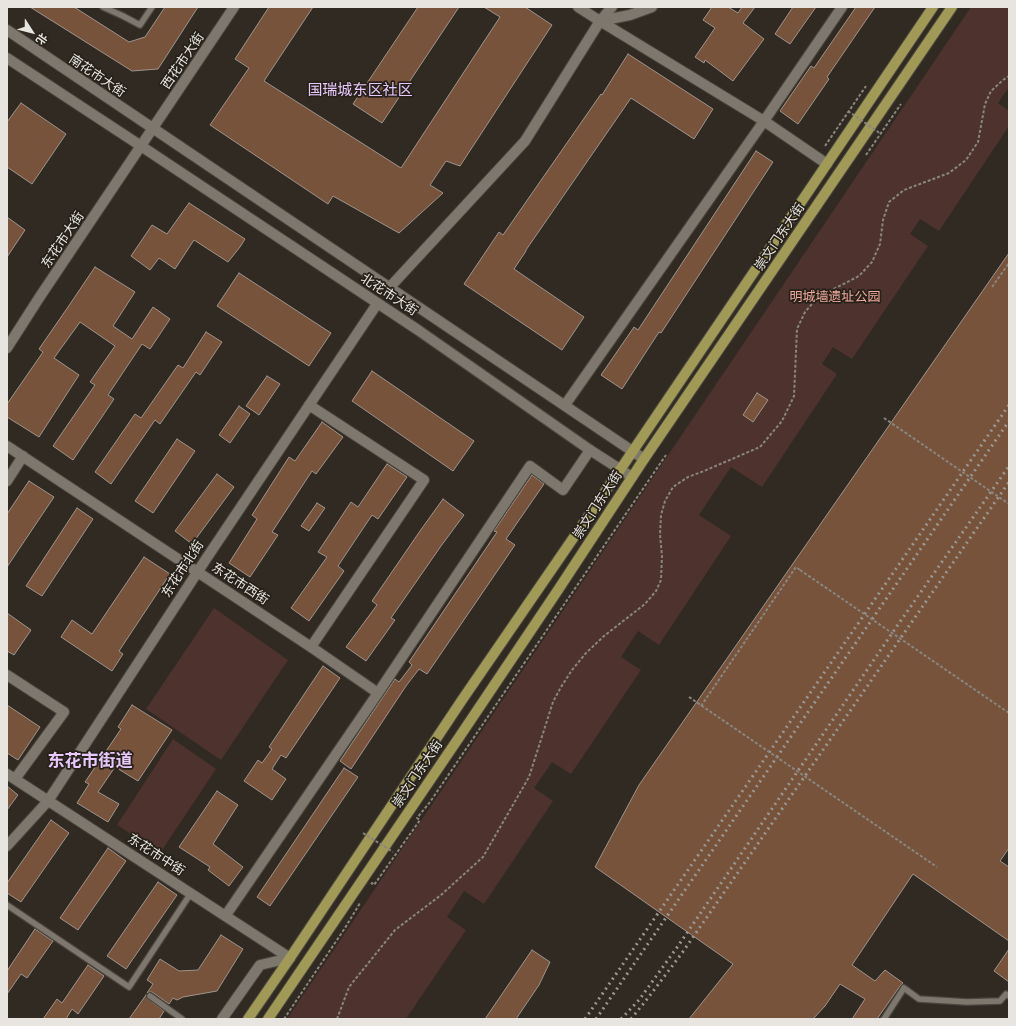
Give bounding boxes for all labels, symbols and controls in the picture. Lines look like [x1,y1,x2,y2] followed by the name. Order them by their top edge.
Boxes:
[12,12,52,52] north arrow
[33,30,51,48] text: 北
[158,30,208,92] street label: 西花市大街
[66,51,128,101] street label: 南花市大街
[308,82,412,100] district label: 国瑞城东区社区
[752,200,808,274] street label: 崇文门东大街
[38,209,88,271] street label: 东花市大街
[357,271,421,319] street label: 北花市大街
[790,289,880,305] park label: 明城墙遗址公园
[570,468,626,542] street label: 崇文门东大街
[159,537,207,601] street label: 东花市北街
[208,560,272,608] street label: 东花市西街
[390,737,446,811] street label: 崇文门东大街
[48,751,132,771] district label: 东花市街道
[124,831,188,879] street label: 东花市中街

